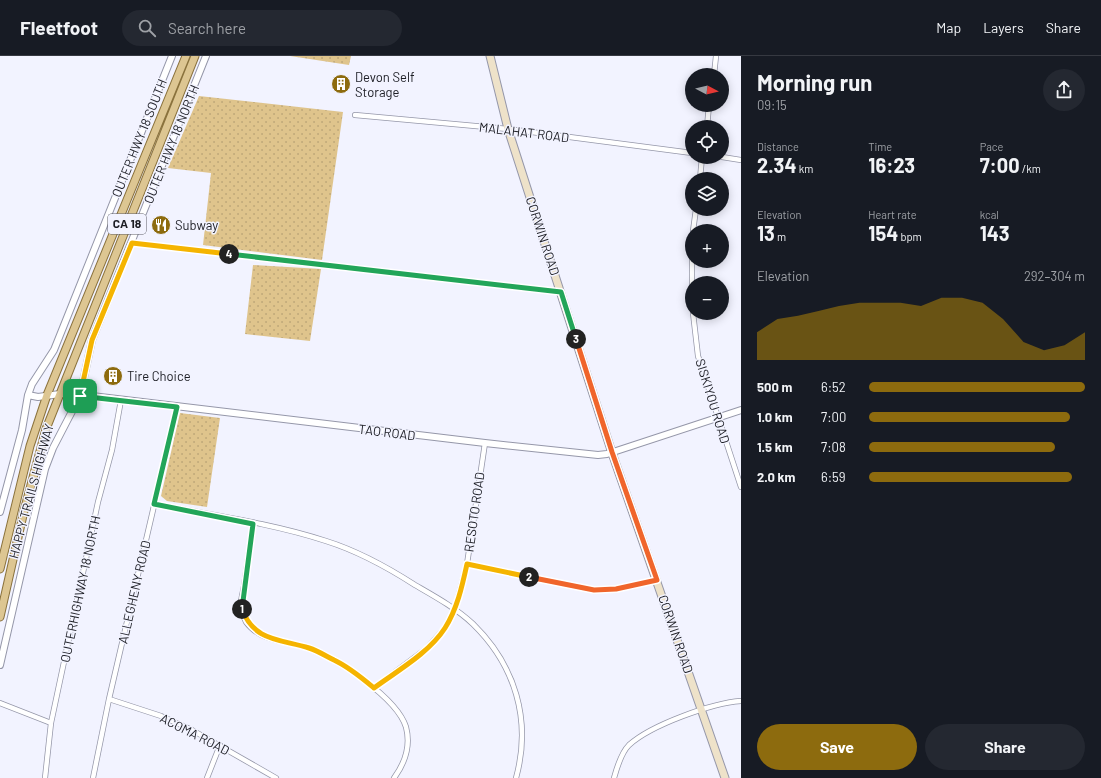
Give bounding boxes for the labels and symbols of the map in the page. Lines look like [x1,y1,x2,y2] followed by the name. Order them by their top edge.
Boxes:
[685,68,729,112] north arrow
[355,69,415,100] place label: Devon Self Storage
[330,73,352,95] building icon: Devon Self Storage
[108,77,170,199] street label: OUTER HWY 18 SOUTH
[140,82,202,206] street label: OUTER HWY 18 NORTH
[478,119,570,145] street label: MALAHAT ROAD
[523,195,563,277] street label: CORWIN ROAD
[108,214,146,234] road number: CA 18
[150,214,172,236] restaurant icon: Subway
[175,217,218,233] place label: Subway
[219,244,239,264] pin: 4
[566,329,586,349] pin: 3
[692,357,734,445] street label: SISKIYOU ROAD
[102,365,124,387] building icon: Tire Choice
[127,368,191,384] place label: Tire Choice
[63,379,97,413] pin
[358,421,416,443] street label: TAO ROAD
[5,422,57,560] street label: HAPPY TRAILS HIGHWAY
[460,471,488,553] street label: RESOTO ROAD
[57,514,103,664] street label: OUTERHIGHWAY 18 NORTH
[114,539,154,645] street label: ALLEGHENY ROAD
[519,567,539,587] pin: 2
[655,593,697,675] street label: CORWIN ROAD
[232,599,252,619] pin: 1
[158,710,232,758] street label: ACOMA ROAD

